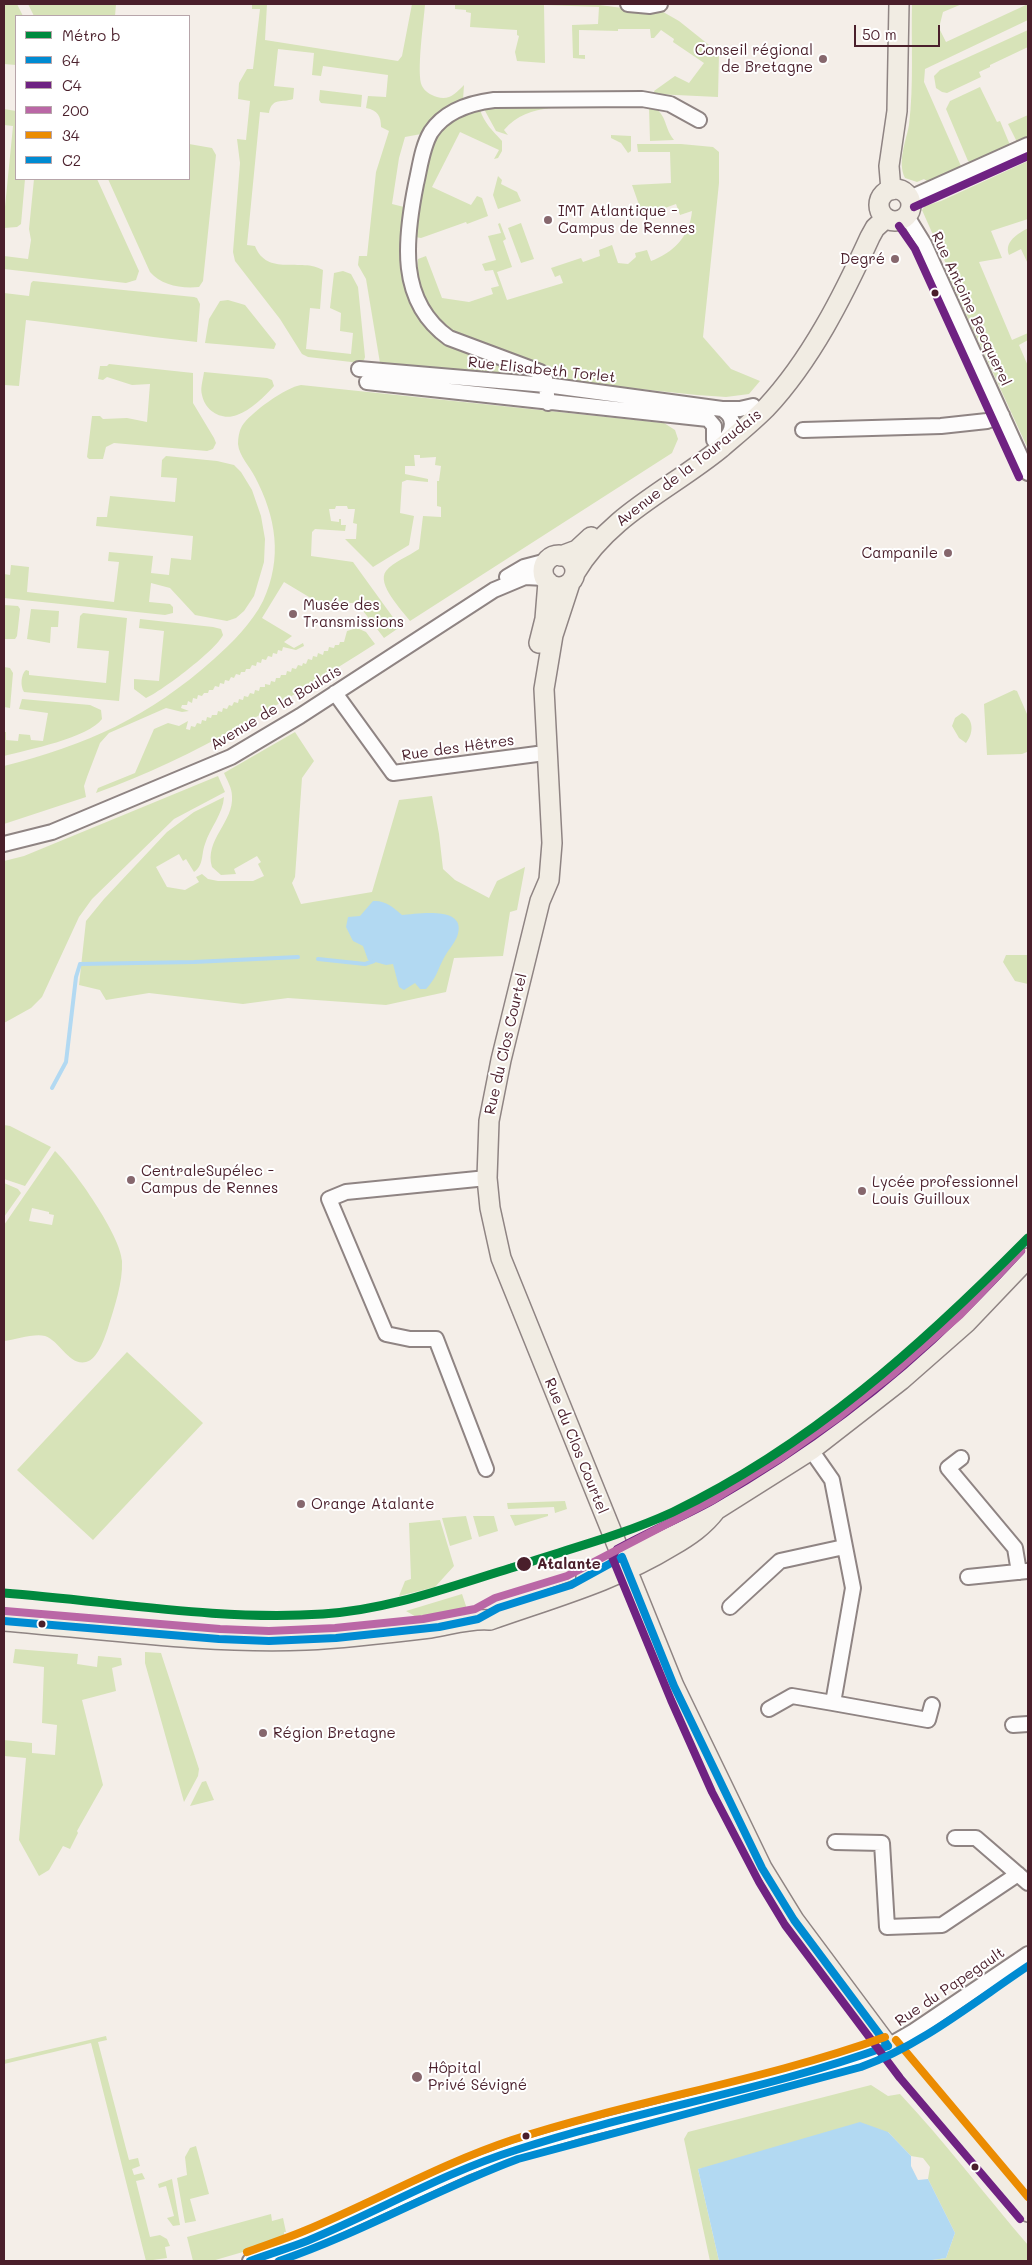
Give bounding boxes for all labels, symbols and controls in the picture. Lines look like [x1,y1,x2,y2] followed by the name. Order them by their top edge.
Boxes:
[15,15,190,180] legend
[857,15,943,47] scale bar
[862,24,897,44] text: 50 m
[62,25,121,45] text: Métro b
[695,41,813,76] place label: Conseil régional de Bretagne
[62,50,80,70] text: 64
[817,53,829,65] marker: Conseil régional de Bretagne
[62,75,82,95] text: C4
[62,100,89,120] text: 200
[62,125,80,145] text: 34
[62,150,81,170] text: C2
[558,202,695,237] place label: IMT Atlantique - Campus de Rennes
[542,214,554,226] marker: IMT Atlantique - Campus de Rennes
[927,229,1015,389] street label: Rue Antoine Becquerel
[840,250,885,268] place label: Degré
[889,253,901,265] marker: Degré
[930,288,940,298] unlabelled marker
[467,353,617,387] street label: Rue Elisabeth Torlet
[613,406,765,530] street label: Avenue de la Touraudais
[861,544,938,562] place label: Campanile
[942,547,954,559] marker: Campanile
[303,596,404,631] place label: Musée des Transmissions
[287,608,299,620] marker: Musée des Transmissions
[207,662,345,754] street label: Avenue de la Boulais
[401,731,515,765] street label: Rue des Hêtres
[481,971,531,1117] street label: Rue du Clos Courtel
[141,1162,278,1197] place label: CentraleSupélec - Campus de Rennes
[872,1173,1018,1208] place label: Lycée professionnel Louis Guilloux
[125,1174,137,1186] marker: CentraleSupélec - Campus de Rennes
[856,1185,868,1197] marker: Lycée professionnel Louis Guilloux
[541,1375,611,1517] street label: Rue du Clos Courtel
[311,1495,434,1513] place label: Orange Atalante
[295,1498,307,1510] marker: Orange Atalante
[515,1555,533,1573] marker: Atalante
[537,1555,601,1573] place label: Atalante
[37,1619,47,1629] unlabelled marker
[273,1724,396,1742] place label: Région Bretagne
[257,1727,269,1739] marker: Région Bretagne
[892,1944,1008,2030] street label: Rue du Papegault
[428,2059,527,2094] place label: Hôpital Privé Sévigné
[410,2070,424,2084] marker: Hôpital Privé Sévigné
[521,2131,531,2141] unlabelled marker
[970,2162,980,2172] unlabelled marker

